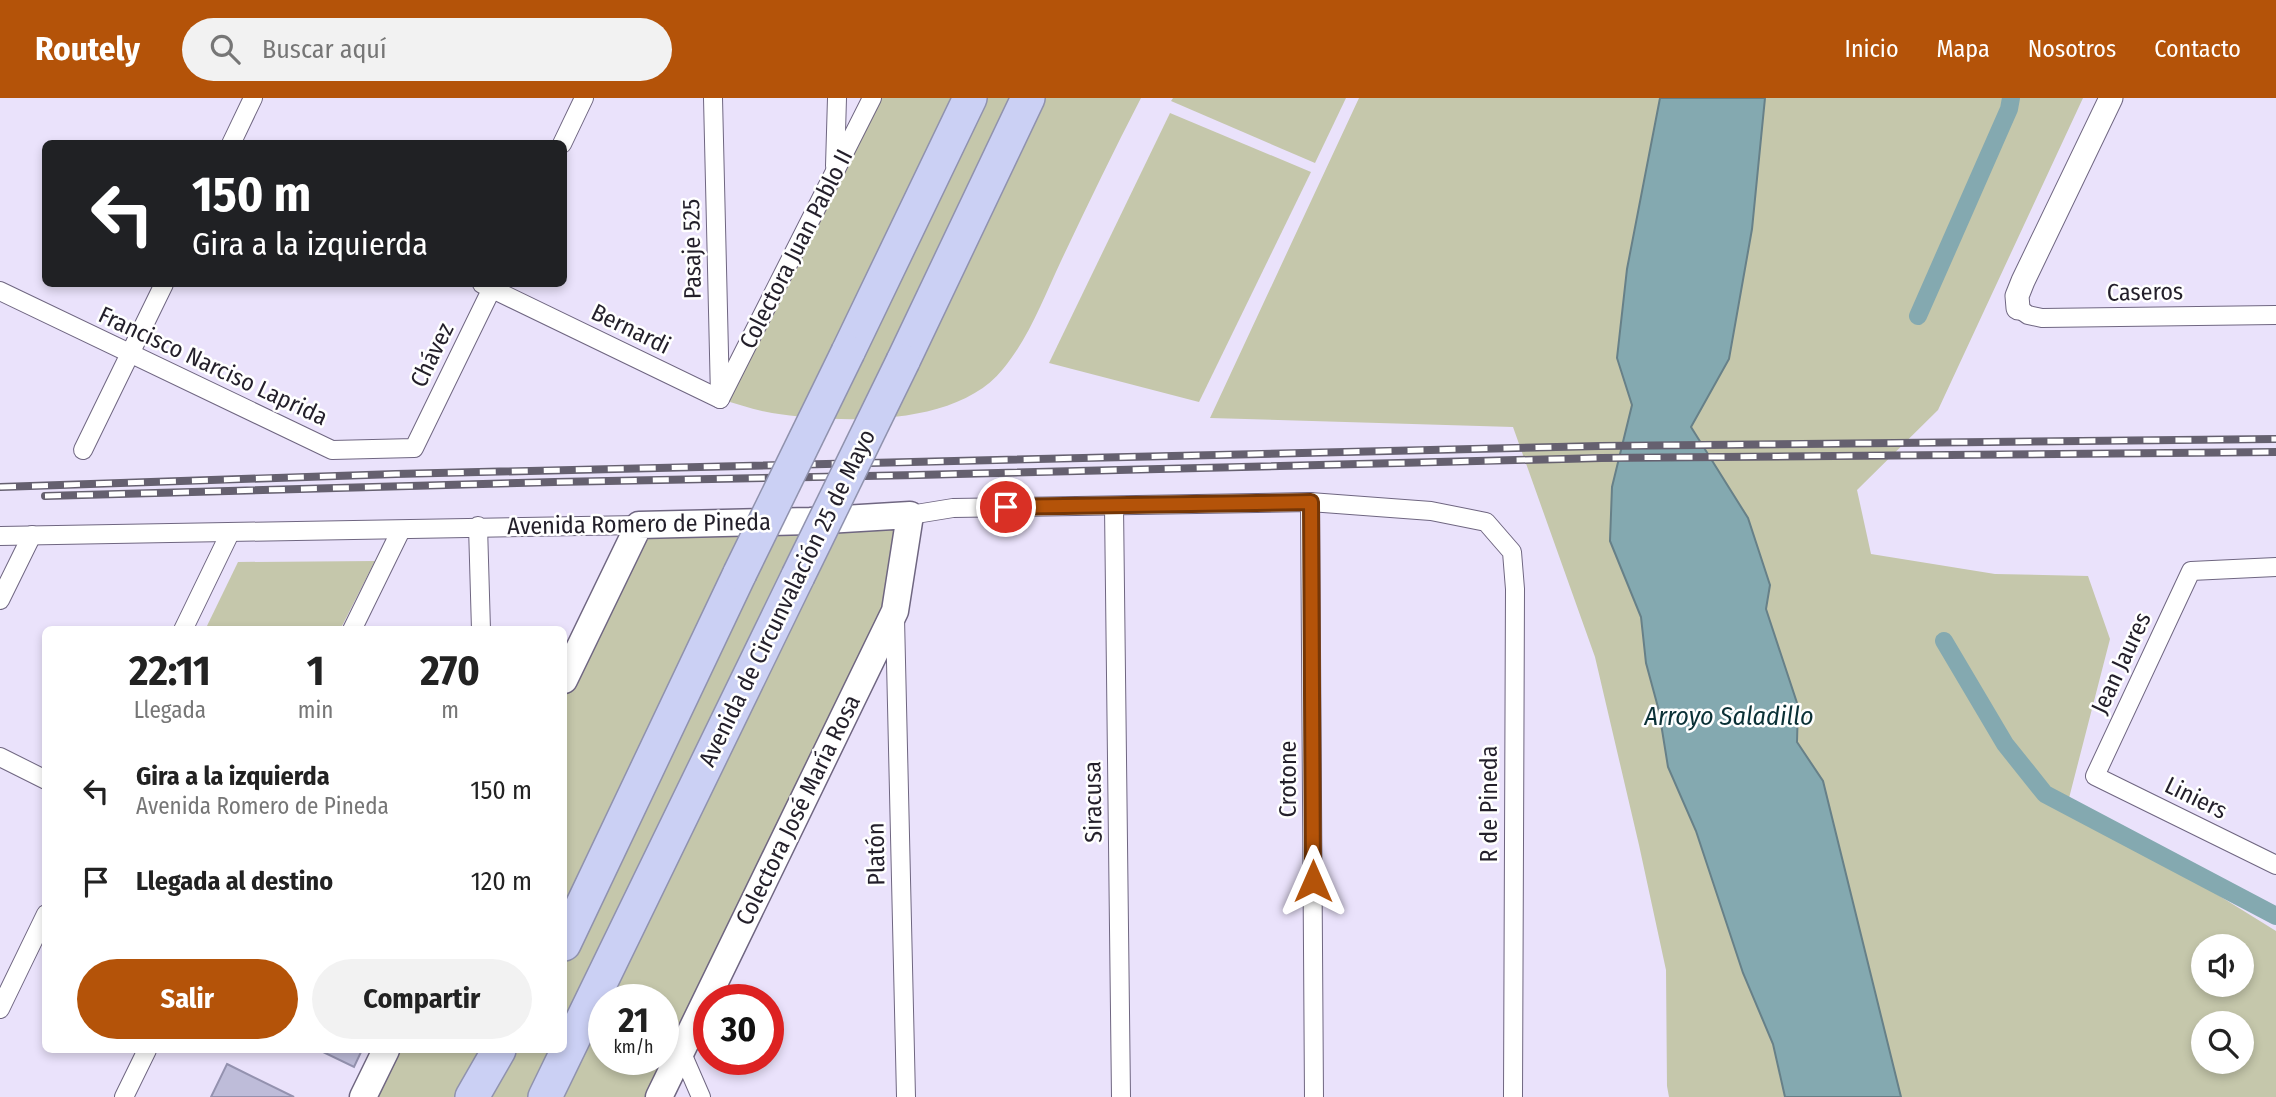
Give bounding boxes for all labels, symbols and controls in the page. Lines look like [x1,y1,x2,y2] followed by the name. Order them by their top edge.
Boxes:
[182,18,672,81] search box
[35,29,140,69] text: Routely
[206,30,244,68] icon: search
[262,34,387,65] text: Buscar aquí
[1845,35,1899,63] text: Inicio
[1937,35,1990,63] text: Mapa
[2028,35,2116,63] text: Nosotros
[2154,35,2241,63] text: Contacto
[734,145,858,353] street label: Colectora Juan Pablo II
[192,165,311,224] text: 150 m
[77,168,168,259] icon: left
[677,199,707,299] street label: Pasaje 525
[192,225,428,263] text: Gira a la izquierda
[2107,277,2183,307] street label: Caseros
[587,298,675,360] street label: Bernardi
[94,301,332,431] street label: Francisco Narciso Laprida
[405,318,459,392] street label: Chávez
[693,425,881,771] street label: Avenida de Circunvalación 25 de Mayo
[976,477,1036,537] pin
[987,488,1025,526] icon: arrive
[507,508,771,540] street label: Avenida Romero de Pineda
[2085,608,2157,718] street label: Jean Jaures
[129,646,211,696] text: 22:11
[307,646,324,696] text: 1
[420,646,480,696] text: 270
[730,690,866,930] street label: Colectora José María Rosa
[134,696,206,724] text: Llegada
[298,696,333,724] text: min
[441,696,459,724] text: m
[1643,701,1814,732] water label: Arroyo Saladillo
[1274,741,1302,817] street label: Crotone
[1475,746,1503,862] street label: R de Pineda
[136,761,330,792] text: Gira a la izquierda
[1078,761,1108,843] street label: Siracusa
[2160,771,2232,825] street label: Liniers
[77,772,115,810] icon: left
[470,775,532,806] text: 150 m
[136,792,389,820] text: Avenida Romero de Pineda
[861,822,891,886] street label: Platón
[1276,844,1350,918] position arrow
[77,863,115,901] icon: arrive
[136,866,333,897] text: Llegada al destino
[471,866,532,897] text: 120 m
[2191,934,2254,1074] map controls
[2191,934,2254,997] button: sound
[77,959,298,1039] button: Salir
[312,959,532,1039] button: Compartir
[693,984,784,1075] speed limit sign: 30
[618,999,649,1041] text: 21
[2191,1011,2254,1074] button: search
[613,1036,654,1058] text: km/h

